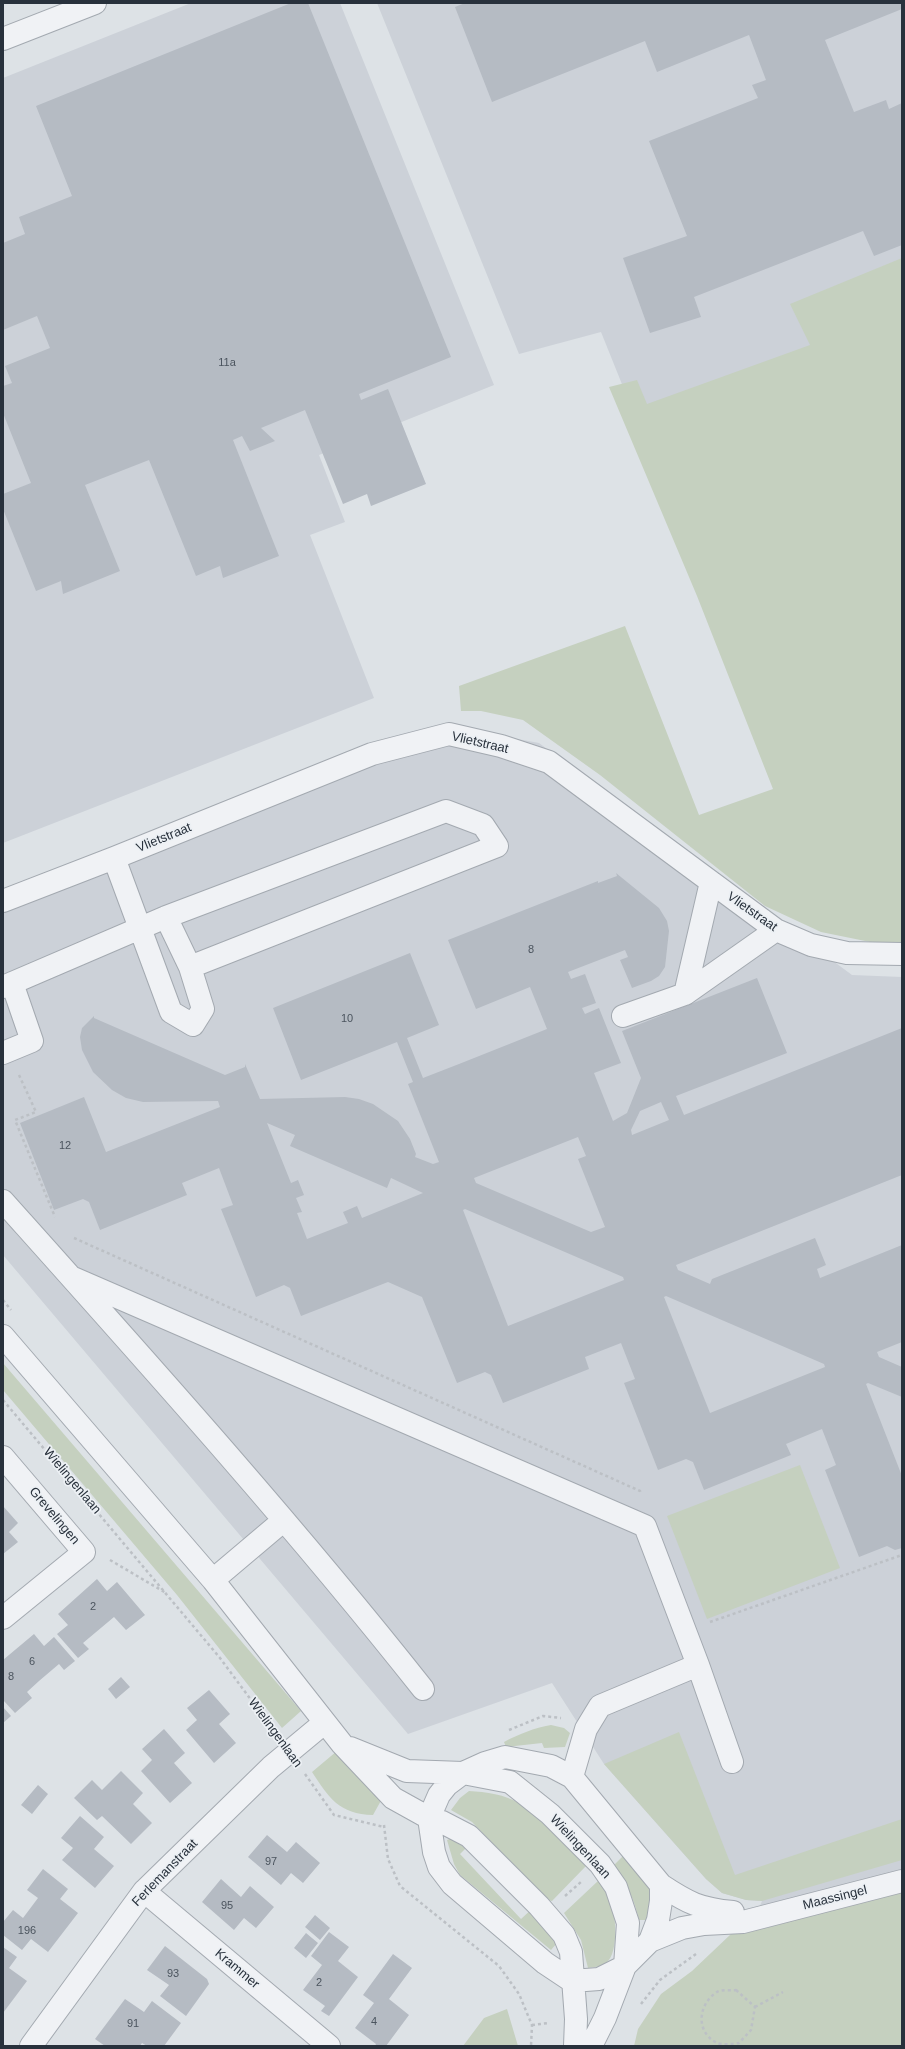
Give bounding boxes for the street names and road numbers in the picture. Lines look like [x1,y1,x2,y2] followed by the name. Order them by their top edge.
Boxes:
[450,729,510,757] street label: Vlietstraat
[134,820,194,856] street label: Vlietstraat
[724,889,780,935] street label: Vlietstraat
[40,1445,104,1517] street label: Wielingenlaan
[25,1484,83,1548] street label: Grevelingen
[245,1695,305,1771] street label: Wielingenlaan
[546,1812,614,1882] street label: Wielingenlaan
[129,1836,201,1910] street label: Ferlemanstraat
[801,1882,869,1914] street label: Maassingel
[212,1946,262,1992] street label: Krammer

